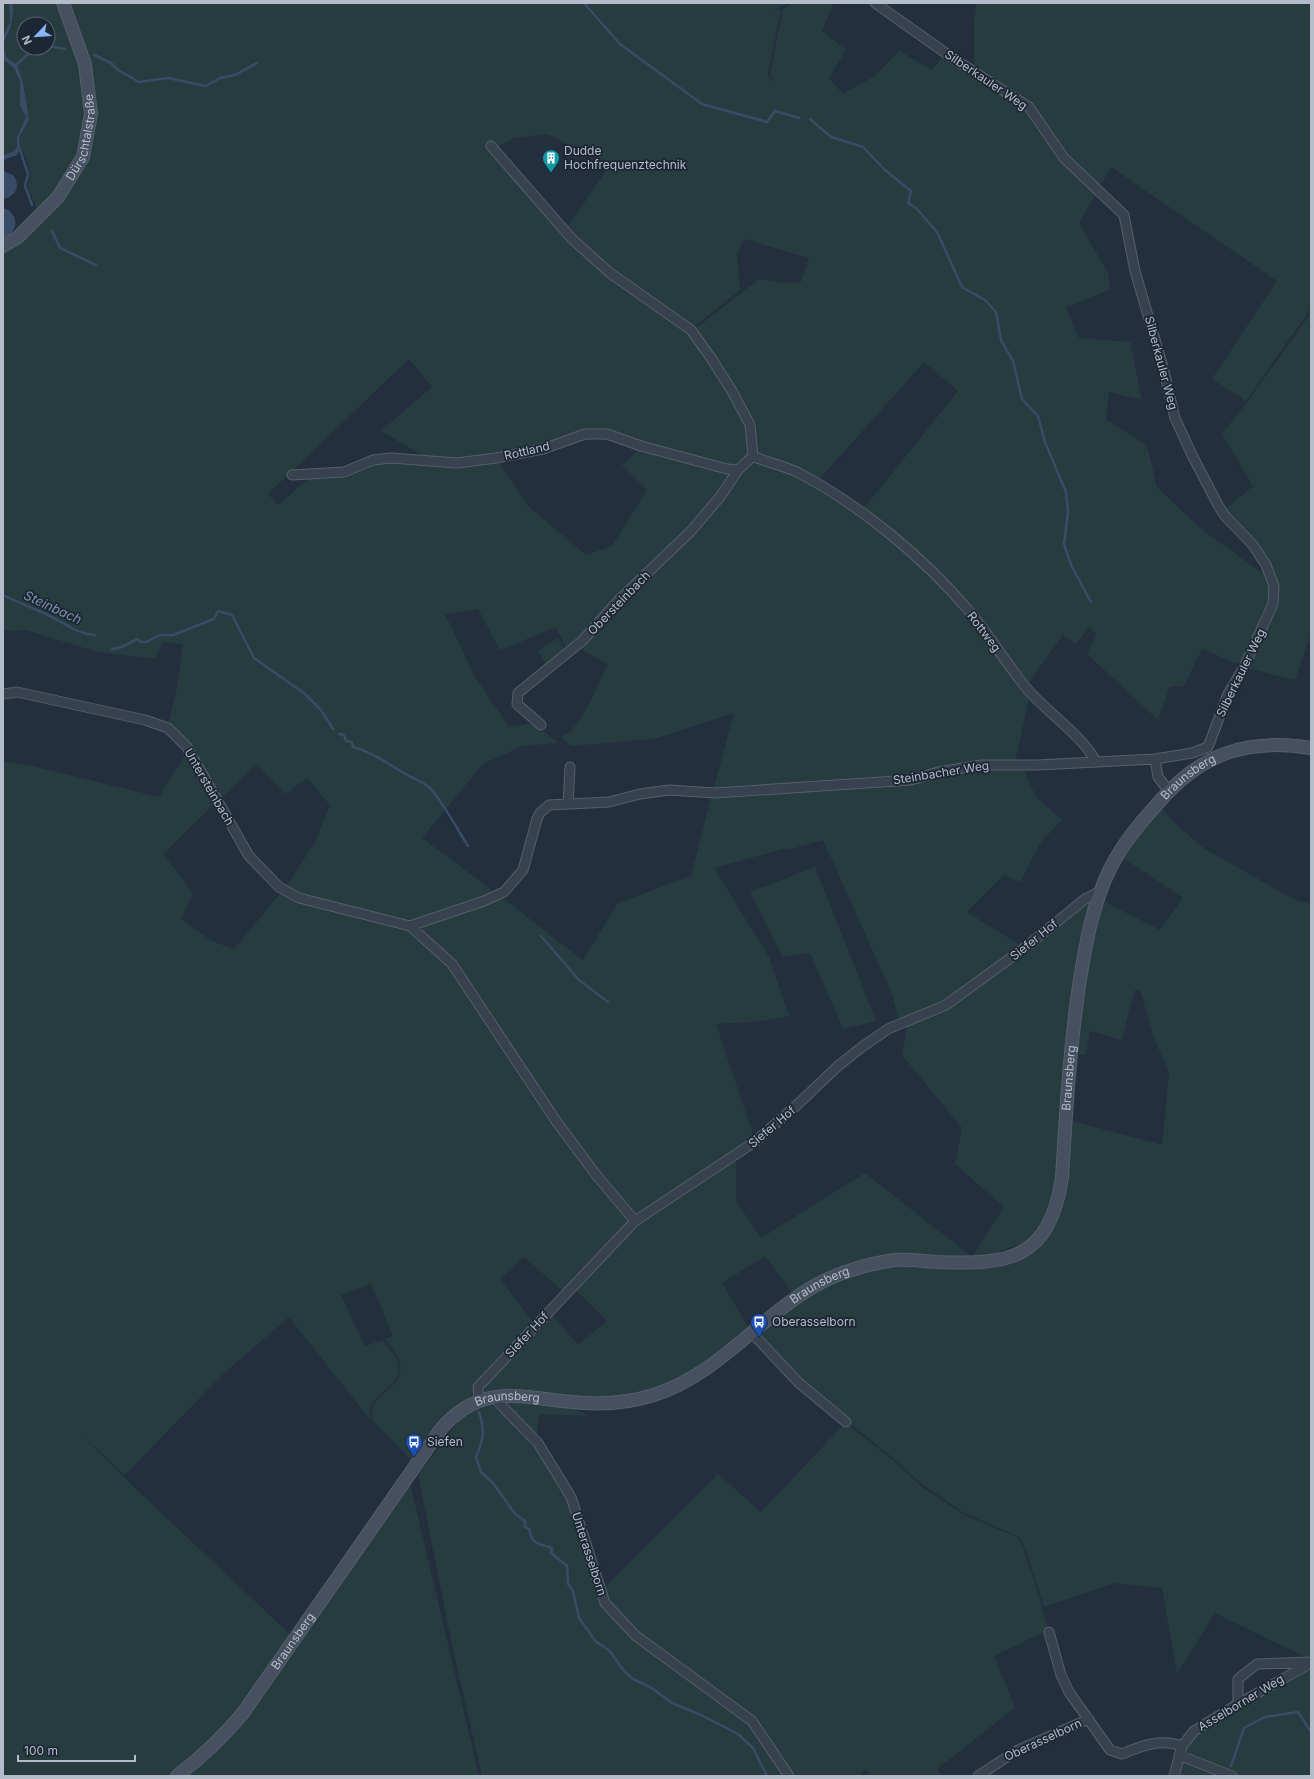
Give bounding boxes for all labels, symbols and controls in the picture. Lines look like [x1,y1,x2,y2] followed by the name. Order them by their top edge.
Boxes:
[16,16,56,56] north arrow
[19,33,35,47] text: N
[942,46,1030,113] street label: Silberkauler Weg
[62,93,98,183] street label: Dürschtalstraße
[564,143,687,172] place label: Dudde Hochfrequenztechnik
[541,148,561,173] building icon: Dudde Hochfrequenztechnik
[1142,314,1181,411] street label: Silberkauler Weg
[503,438,551,463] street label: Rottland
[584,567,653,638] street label: Obersteinbach
[22,587,85,627] water label: Steinbach
[964,609,1004,655] street label: Rottweg
[1213,626,1268,719] street label: Silberkauler Weg
[181,745,238,828] street label: Untersteinbach
[1157,751,1218,802] street label: Braunsberg
[892,758,990,788] street label: Steinbacher Weg
[1007,915,1061,963] street label: Siefer Hof
[1058,1044,1079,1111] street label: Braunsberg
[745,1102,799,1151] street label: Siefer Hof
[786,1263,851,1307] street label: Braunsberg
[502,1308,552,1361] street label: Siefer Hof
[749,1312,769,1337] bus stop icon: Oberasselborn
[772,1314,856,1329] place label: Oberasselborn
[472,1388,541,1409] street label: Braunsberg
[404,1432,424,1457] bus stop icon: Siefen
[427,1434,463,1449] place label: Siefen
[569,1510,610,1598] street label: Unterasselborn
[268,1610,318,1672] street label: Braunsberg
[1195,1671,1286,1734] street label: Asselborner Weg
[1002,1715,1084,1764] street label: Oberasselborn
[18,1737,135,1763] scale bar
[24,1743,58,1758] text: 100 m

